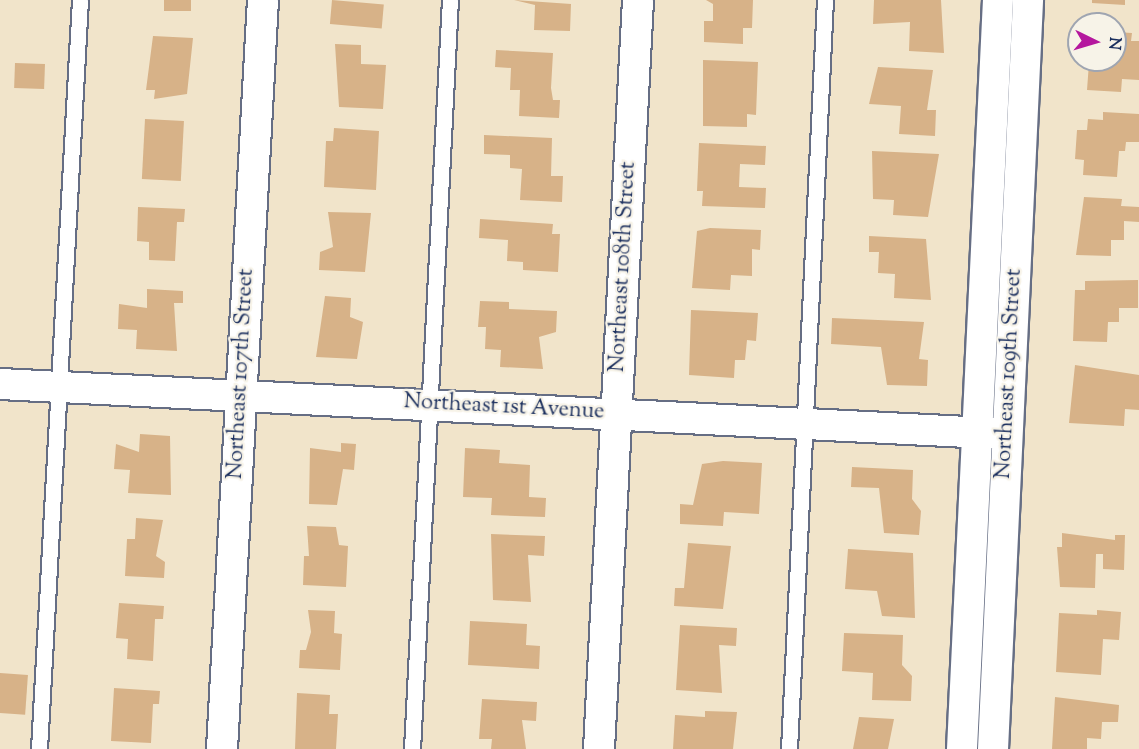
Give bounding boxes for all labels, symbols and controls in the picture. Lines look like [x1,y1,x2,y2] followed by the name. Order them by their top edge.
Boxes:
[1067,12,1127,72] north arrow
[1101,36,1125,51] text: N
[605,161,643,373] street label: Northeast 108th Street
[223,268,261,480] street label: Northeast 107th Street
[991,268,1029,480] street label: Northeast 109th Street
[403,390,605,426] street label: Northeast 1st Avenue

